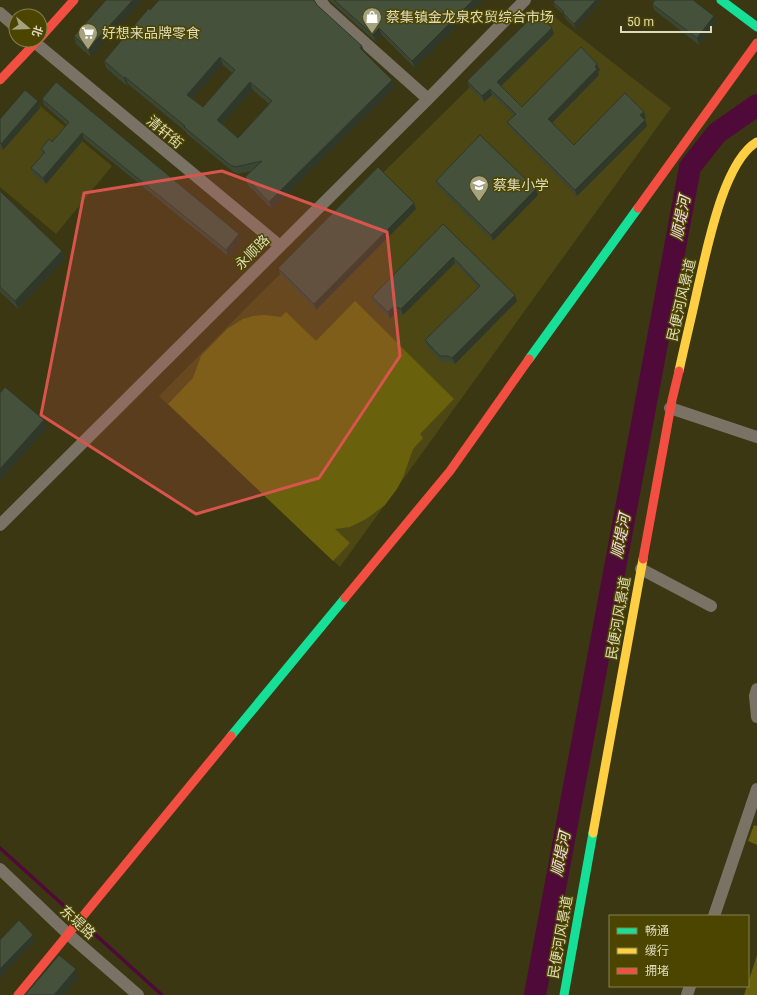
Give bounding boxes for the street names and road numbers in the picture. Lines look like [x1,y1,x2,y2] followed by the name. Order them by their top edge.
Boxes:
[144,112,186,152] street label: 清轩街
[231,231,273,273] street label: 永顺路
[664,257,698,343] street label: 民便河风景道
[603,575,633,661] street label: 民便河风景道
[545,894,575,980] street label: 民便河风景道
[57,902,99,942] street label: 东堤路

